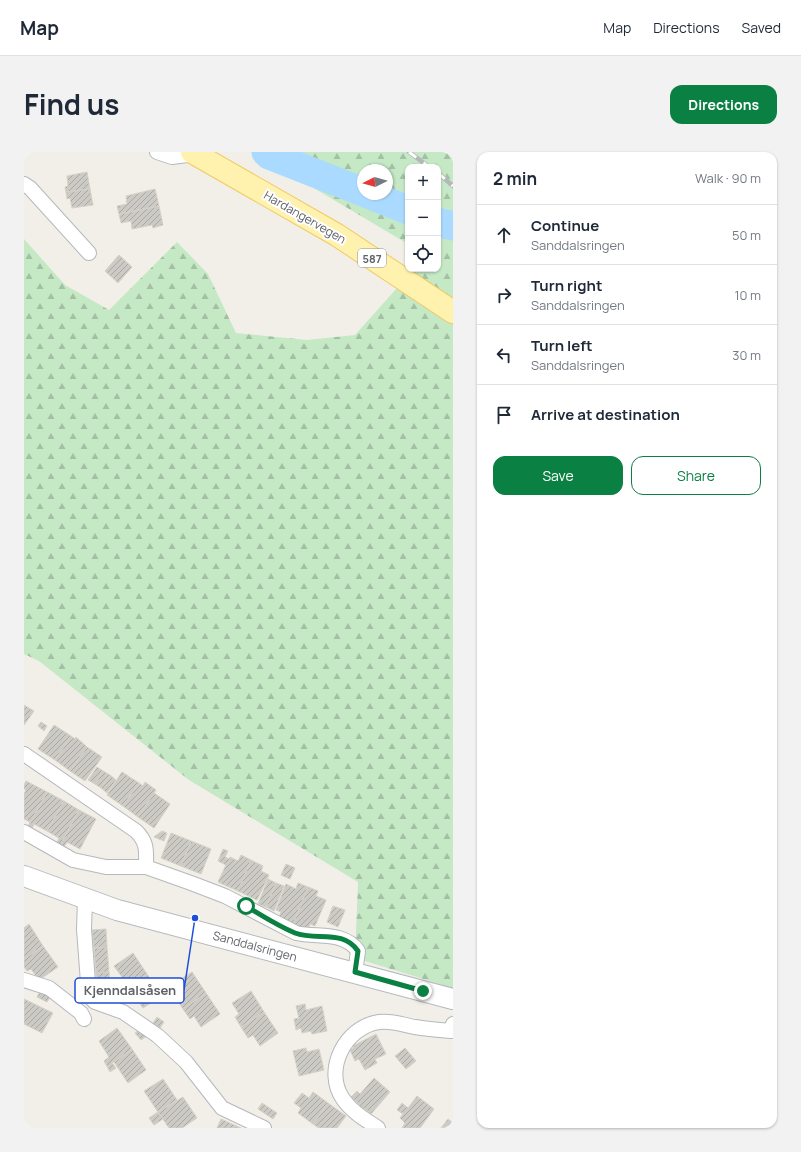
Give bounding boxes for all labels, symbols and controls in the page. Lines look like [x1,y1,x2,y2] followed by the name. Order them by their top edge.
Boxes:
[20,15,59,41] text: Map
[603,18,631,37] text: Map
[653,18,720,37] text: Directions
[742,18,781,37] text: Saved
[24,85,119,123] text: Find us
[670,85,777,124] button: Directions
[357,164,393,200] north arrow
[405,164,441,272] map controls
[405,164,441,200] button: +
[493,167,537,190] text: 2 min
[695,169,761,187] text: Walk · 90 m
[261,187,349,247] street label: Hardangervegen
[405,200,441,236] button: −
[531,215,599,236] text: Continue
[493,224,515,246] icon: ahead
[732,226,761,244] text: 50 m
[405,236,441,272] button: locate
[531,236,625,254] text: Sanddalsringen
[358,249,386,267] road number: 587
[531,275,602,296] text: Turn right
[493,284,515,306] icon: right
[734,286,761,304] text: 10 m
[531,296,625,314] text: Sanddalsringen
[531,335,593,356] text: Turn left
[493,344,515,366] icon: left
[732,346,761,364] text: 30 m
[531,356,625,374] text: Sanddalsringen
[493,404,515,426] icon: arrive
[531,404,680,425] text: Arrive at destination
[493,456,623,495] button: Save
[631,456,761,495] button: Share
[237,897,255,915] route start
[211,927,299,965] street label: Sanddalsringen
[75,978,184,1003] callout: Kjenndalsåsen
[84,981,176,999] text: Kjenndalsåsen
[414,982,432,1000] route end

